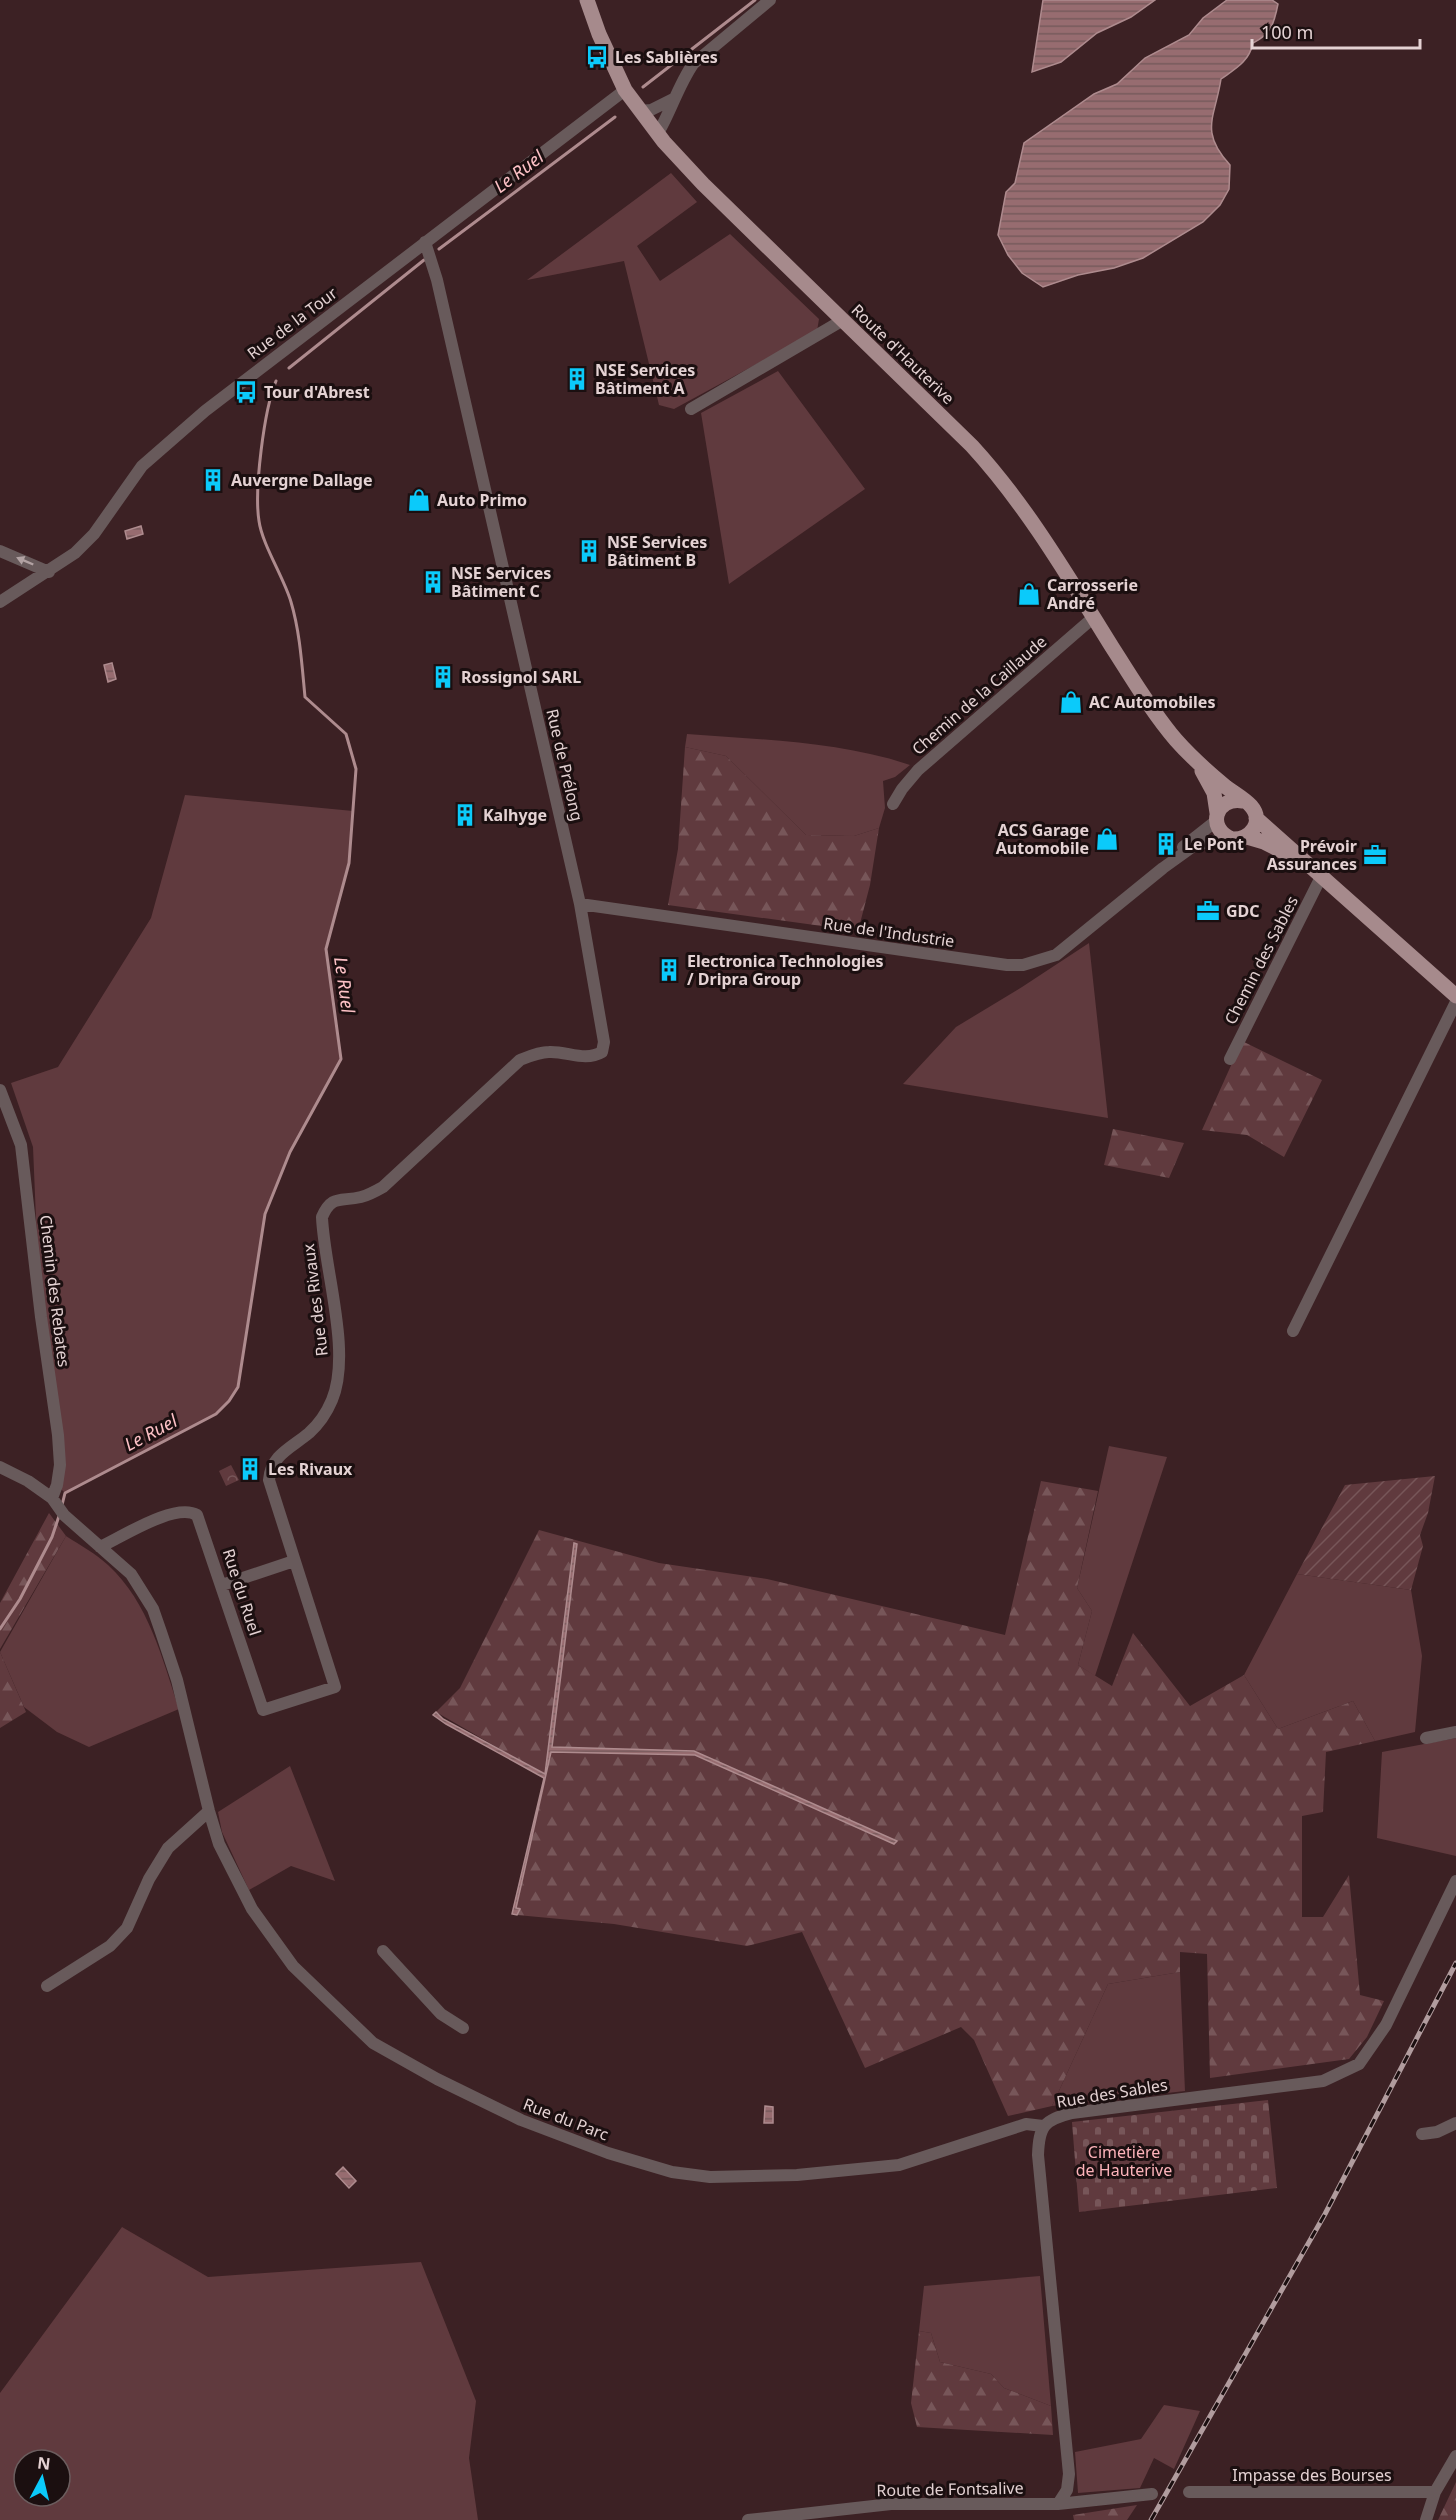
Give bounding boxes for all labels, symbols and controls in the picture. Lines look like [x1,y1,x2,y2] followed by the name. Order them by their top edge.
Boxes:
[1252,12,1420,50] scale bar
[1261,20,1313,44] text: 100 m
[584,44,610,70] bus stop icon: Les Sablières
[615,46,718,68] place label: Les Sablières
[489,144,549,198] water label: Le Ruel
[243,282,342,364] street label: Rue de la Tour
[847,299,959,409] street label: Route d'Hauterive
[595,359,695,399] place label: NSE Services Bâtiment A
[564,366,590,392] building icon: NSE Services Bâtiment A
[233,379,259,405] bus stop icon: Tour d'Abrest
[264,381,370,403] place label: Tour d'Abrest
[200,467,226,493] building icon: Auvergne Dallage
[231,469,372,491] place label: Auvergne Dallage
[406,487,432,513] shop icon: Auto Primo
[437,489,527,511] place label: Auto Primo
[607,531,707,571] place label: NSE Services Bâtiment B
[576,538,602,564] building icon: NSE Services Bâtiment B
[15,556,33,566] one-way arrow
[451,562,551,602] place label: NSE Services Bâtiment C
[420,569,446,595] building icon: NSE Services Bâtiment C
[1047,574,1138,614] place label: Carrosserie André
[1016,581,1042,607] shop icon: Carrosserie André
[907,630,1051,760] street label: Chemin de la Caillaude
[430,664,456,690] building icon: Rossignol SARL
[461,666,581,688] place label: Rossignol SARL
[1058,689,1084,715] shop icon: AC Automobiles
[1089,691,1215,713] place label: AC Automobiles
[541,707,589,823] street label: Rue de Prélong
[452,802,478,828] building icon: Kalhyge
[483,804,547,826] place label: Kalhyge
[996,819,1089,859] place label: ACS Garage Automobile
[1094,826,1120,852] shop icon: ACS Garage Automobile
[1153,831,1179,857] building icon: Le Pont
[1184,833,1244,855] place label: Le Pont
[1267,835,1357,875] place label: Prévoir Assurances
[1362,842,1388,868] office icon: Prévoir Assurances
[1219,892,1303,1028] street label: Chemin des Sables
[1195,898,1221,924] office icon: GDC
[1226,900,1260,922] place label: GDC
[822,912,956,952] street label: Rue de l'Industrie
[687,950,883,990] place label: Electronica Technologies / Dripra Group
[329,955,361,1015] water label: Le Ruel
[656,957,682,983] building icon: Electronica Technologies / Dripra Group
[35,1214,75,1368] street label: Chemin des Rebates
[297,1242,333,1358] street label: Rue des Rivaux
[120,1408,181,1456] water label: Le Ruel
[237,1456,263,1482] building icon: Les Rivaux
[268,1458,353,1480] place label: Les Rivaux
[218,1546,266,1638] street label: Rue du Ruel
[1055,2073,1169,2113] street label: Rue des Sables
[520,2093,612,2145] street label: Rue du Parc
[1076,2141,1172,2181] park label: Cimetière de Hauterive
[12,2448,72,2508] north arrow
[36,2451,52,2475] text: N
[1232,2464,1392,2486] street label: Impasse des Bourses
[876,2477,1024,2501] street label: Route de Fontsalive

